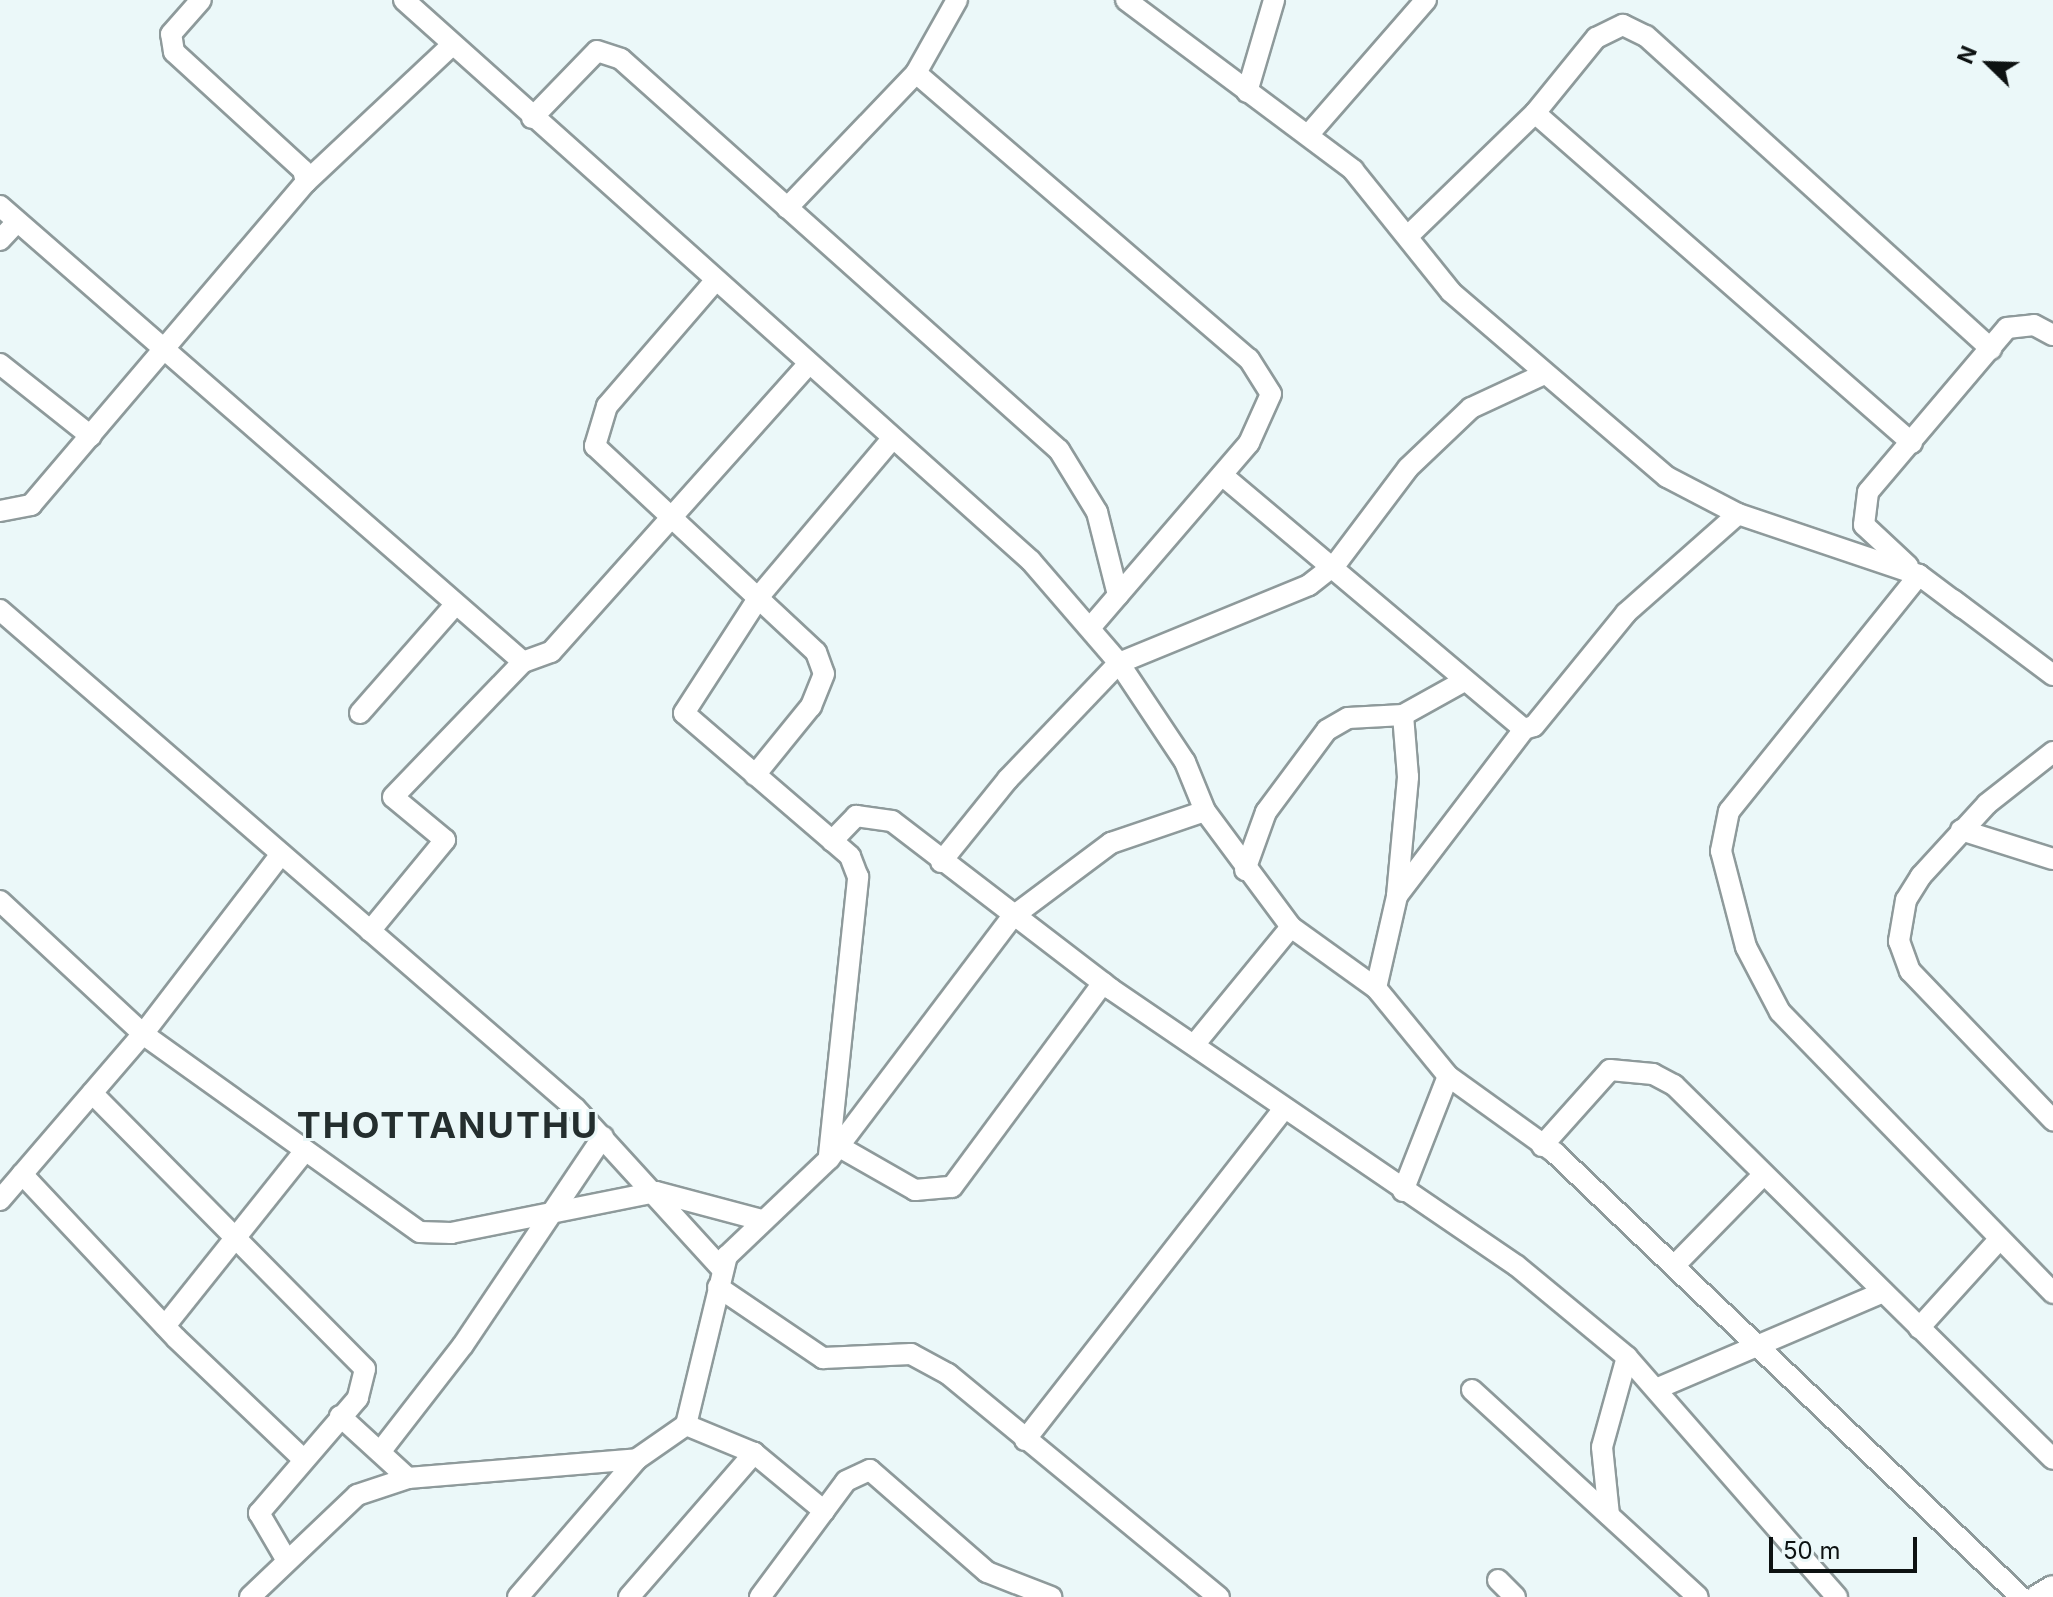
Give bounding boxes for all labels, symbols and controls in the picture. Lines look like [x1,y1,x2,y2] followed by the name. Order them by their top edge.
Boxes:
[1949,24,2029,104] north arrow
[1952,42,1982,67] text: N
[297,1104,599,1148] district label: THOTTANUTHU
[1773,1521,1921,1571] scale bar
[1783,1536,1841,1565] text: 50 m

